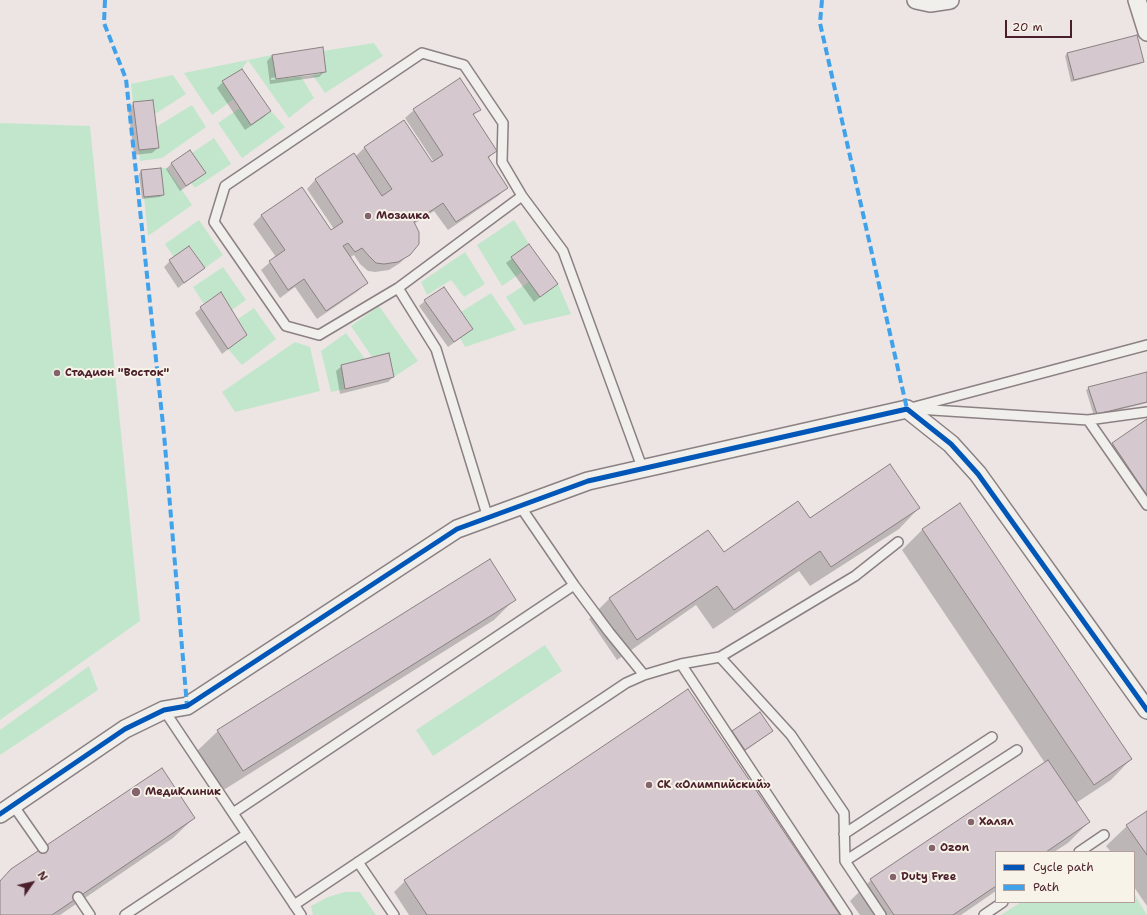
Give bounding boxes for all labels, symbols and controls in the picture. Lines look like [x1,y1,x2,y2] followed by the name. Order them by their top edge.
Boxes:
[1007,12,1074,38] scale bar
[1012,19,1043,35] text: 20 m
[376,209,430,223] place label: Мозаика
[363,211,373,221] marker: Мозаика
[65,366,169,380] place label: Стадион "Восток"
[52,368,62,378] marker: Стадион "Восток"
[657,778,771,792] place label: СК «Олимпийский»
[644,780,654,790] marker: СК «Олимпийский»
[145,785,221,799] place label: МедиКлиник
[130,786,142,798] marker: МедиКлиник
[979,815,1014,829] place label: Халял
[966,817,976,827] marker: Халял
[940,841,969,855] place label: Ozon
[927,843,937,853] marker: Ozon
[995,851,1135,903] legend
[1033,859,1094,875] text: Cycle path
[12,863,52,903] north arrow
[34,868,51,884] text: N
[901,870,956,884] place label: Duty Free
[888,872,898,882] marker: Duty Free
[1033,879,1059,895] text: Path

